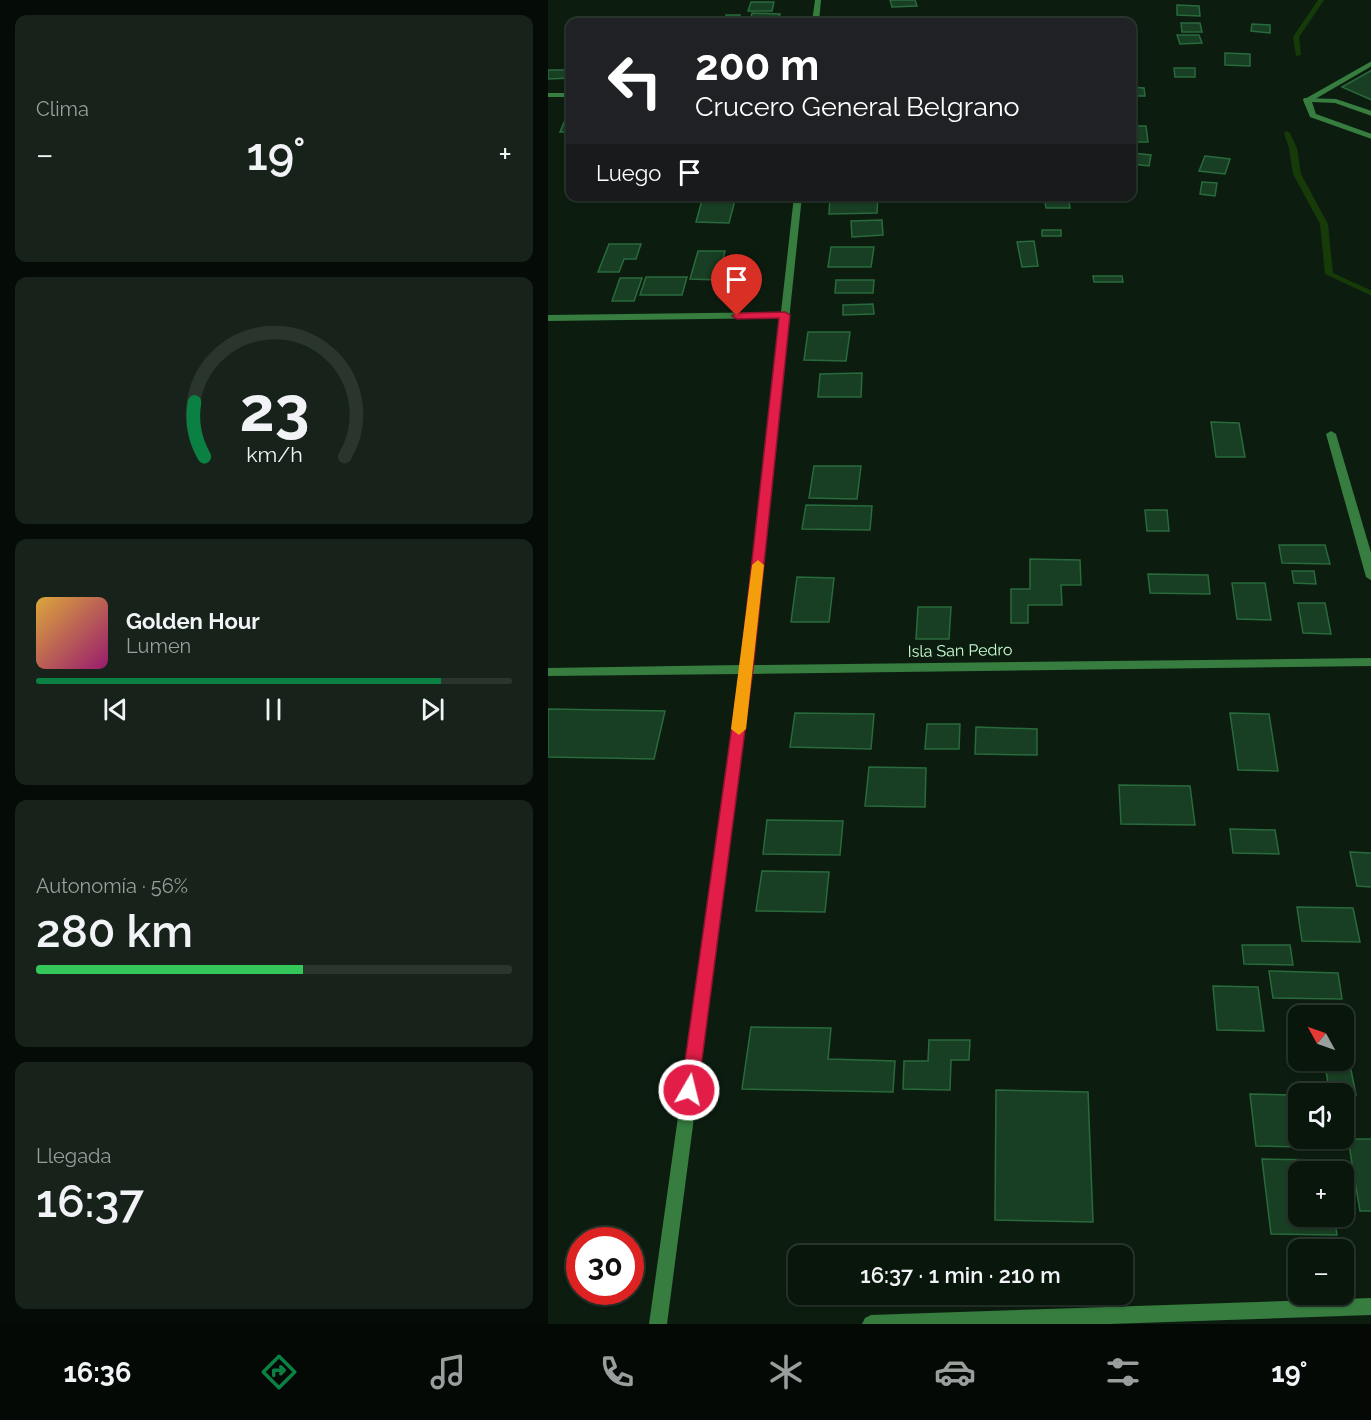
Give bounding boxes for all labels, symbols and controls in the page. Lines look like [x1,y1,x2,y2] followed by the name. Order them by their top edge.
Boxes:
[695,41,819,90] text: 200 m
[596,42,674,120] icon: left
[695,91,1020,122] text: Crucero General Belgrano
[36,97,89,121] text: Clima
[247,128,305,181] text: 19°
[36,135,54,174] text: −
[498,135,512,174] text: +
[673,156,706,189] icon: arrive
[596,160,661,186] text: Luego
[711,254,762,316] pin
[720,263,753,296] icon: arrive
[239,372,309,446] text: 23
[246,443,302,468] text: km/h
[126,608,260,634] text: Golden Hour
[126,634,191,658] text: Lumen
[908,640,1012,661] street label: Isla San Pedro
[99,693,132,726] icon: previous
[257,693,290,726] icon: pause
[416,693,449,726] icon: next
[36,874,188,898] text: Autonomía · 56%
[36,905,193,958] text: 280 km
[1288,1005,1354,1071] north arrow
[1288,1005,1354,1305] map controls
[657,1058,721,1122] position arrow
[1288,1083,1354,1149] button: sound
[36,1144,111,1168] text: Llegada
[1288,1161,1354,1227] button: +
[36,1175,144,1228] text: 16:37
[566,1227,644,1305] speed limit sign: 30
[1288,1239,1354,1305] button: −
[860,1262,1061,1288] text: 16:37 · 1 min · 210 m
[258,1351,300,1393] icon: directions
[427,1351,469,1393] icon: music
[596,1351,638,1393] icon: phone
[765,1351,807,1393] icon: climate
[934,1351,976,1393] icon: car
[1102,1351,1144,1393] icon: filters
[63,1357,131,1388] text: 16:36
[1271,1357,1307,1388] text: 19°

